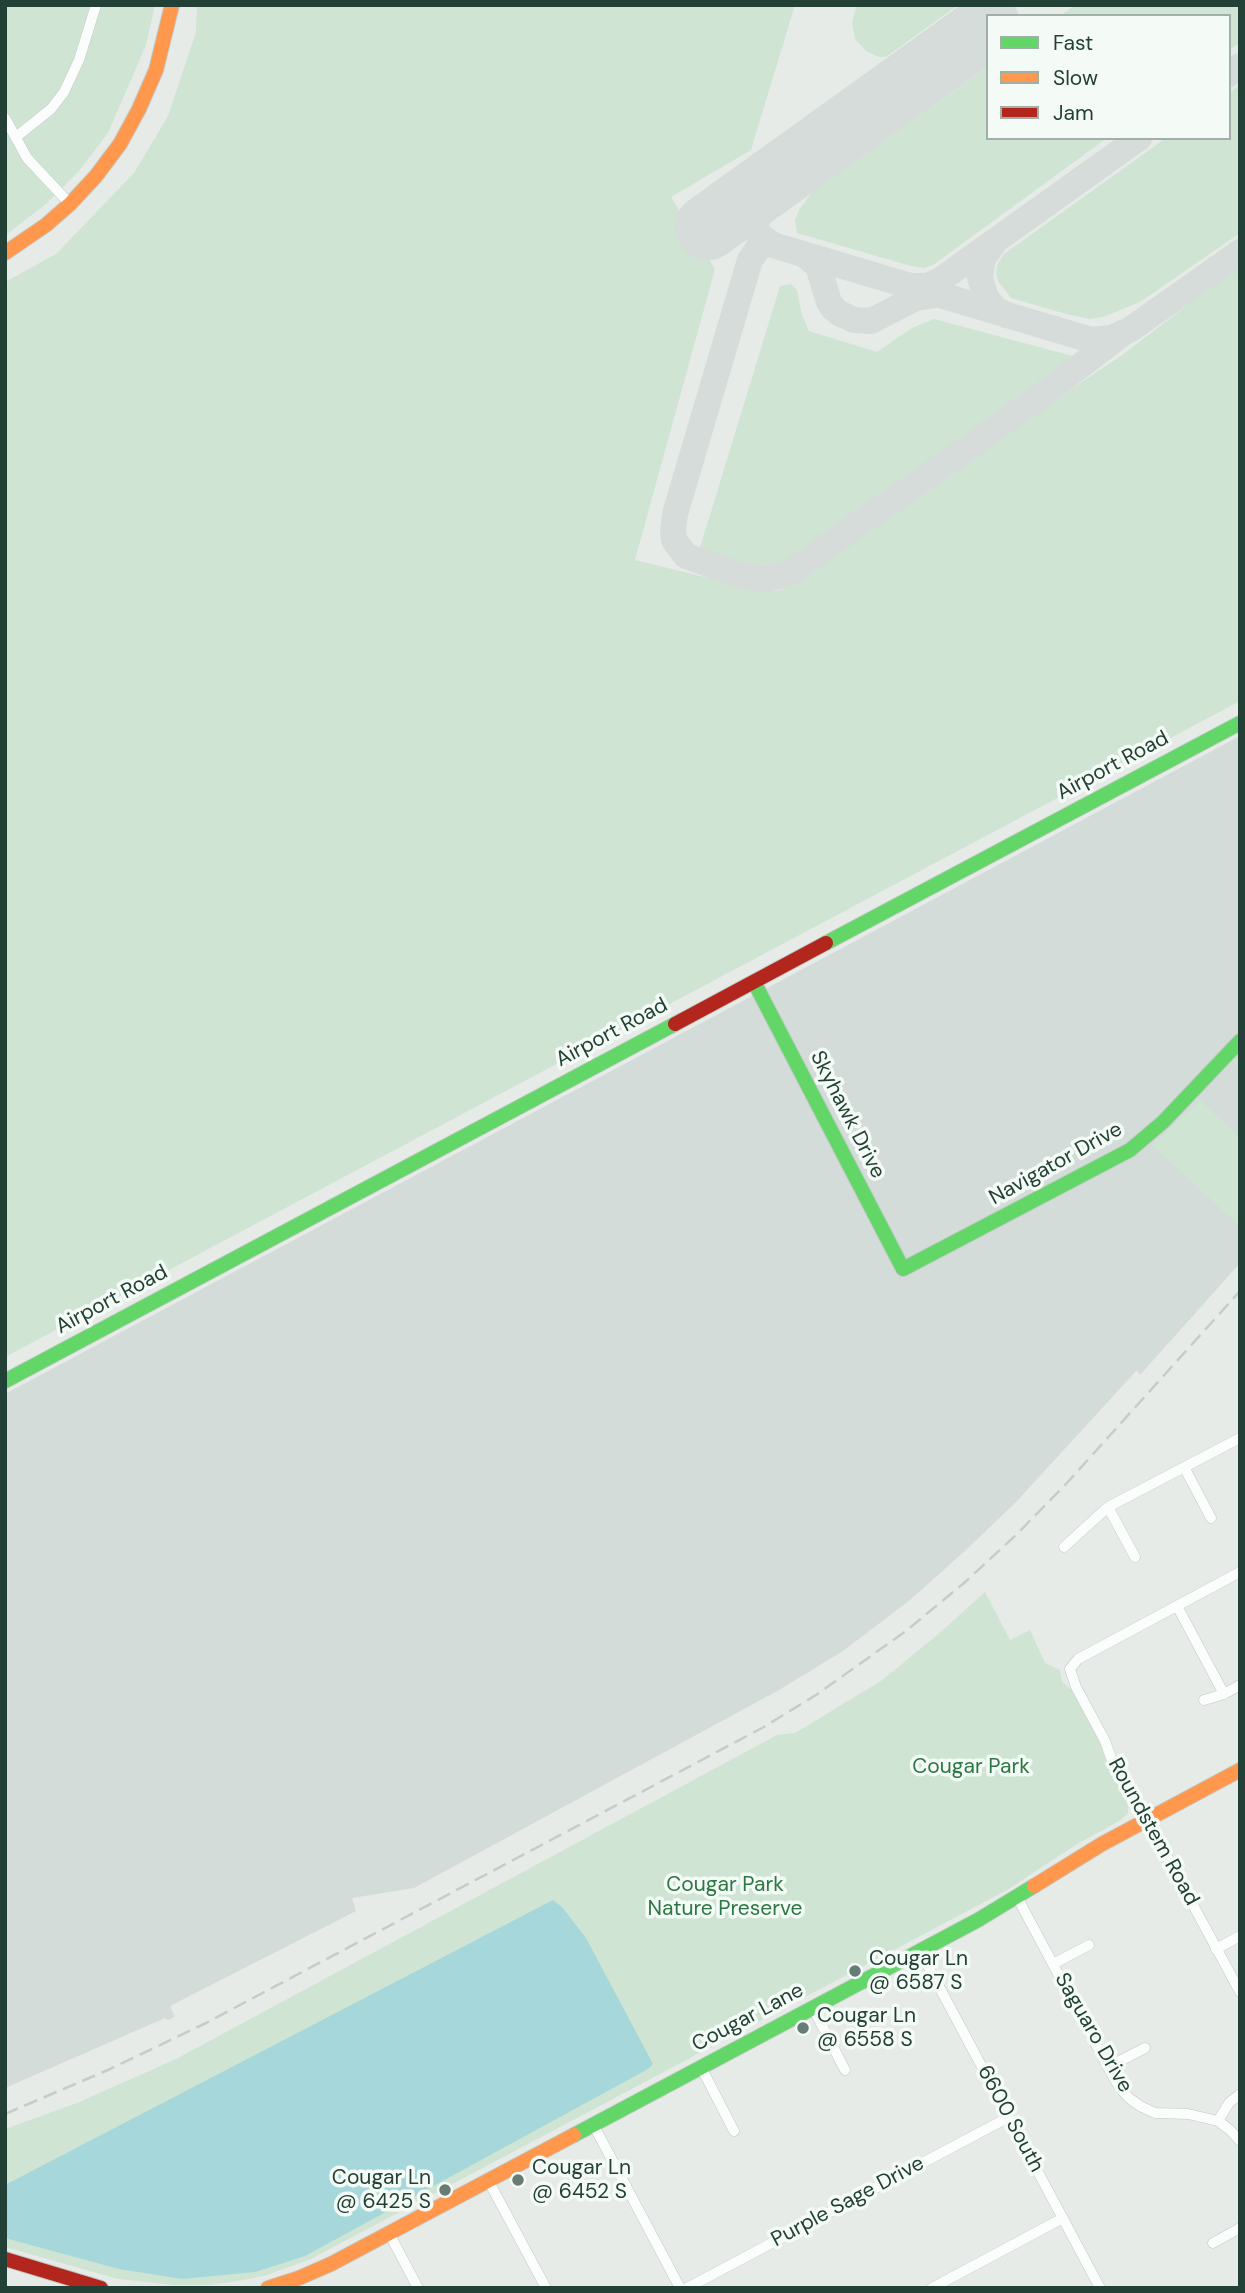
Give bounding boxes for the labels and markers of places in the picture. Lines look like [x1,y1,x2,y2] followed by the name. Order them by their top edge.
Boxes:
[869,1946,968,1996] place label: Cougar Ln @ 6587 S
[847,1963,863,1979] marker: Cougar Ln @ 6587 S
[817,2003,916,2053] place label: Cougar Ln @ 6558 S
[795,2020,811,2036] marker: Cougar Ln @ 6558 S
[532,2155,631,2205] place label: Cougar Ln @ 6452 S
[332,2165,431,2215] place label: Cougar Ln @ 6425 S
[510,2172,526,2188] marker: Cougar Ln @ 6452 S
[437,2182,453,2198] marker: Cougar Ln @ 6425 S

